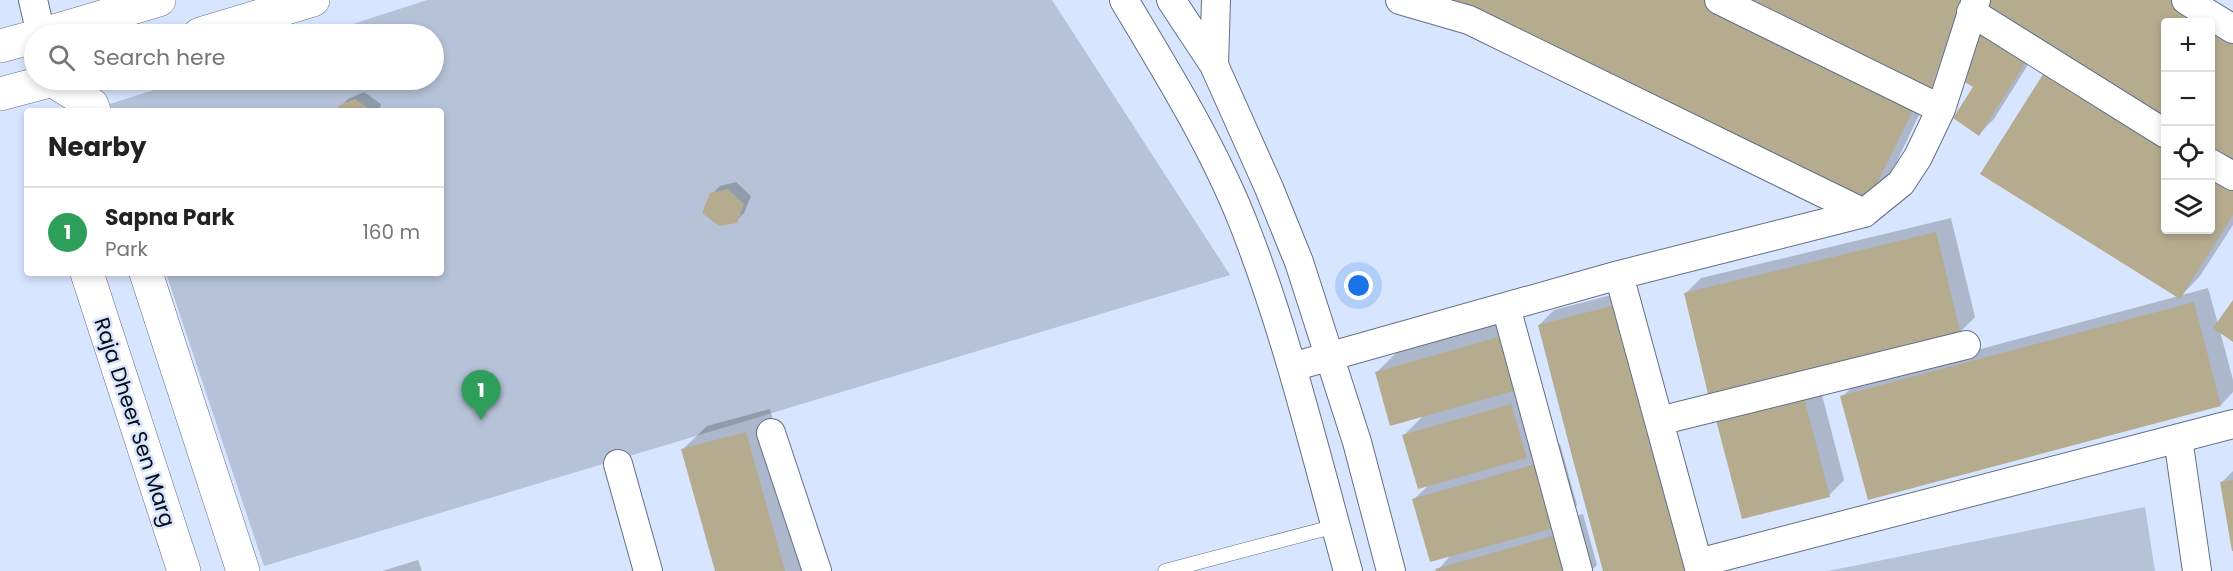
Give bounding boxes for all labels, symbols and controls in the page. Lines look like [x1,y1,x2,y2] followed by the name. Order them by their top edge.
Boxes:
[2161,18,2215,234] map controls
[2161,18,2215,72] button: +
[24,24,444,90] search box
[45,41,78,74] icon: search
[93,42,226,73] text: Search here
[2161,72,2215,126] button: −
[2161,126,2215,180] button: locate
[48,129,146,165] text: Nearby
[2161,180,2215,234] button: layers
[105,202,235,233] text: Sapna Park
[64,218,71,246] text: 1
[362,218,420,246] text: 160 m
[105,235,148,263] text: Park
[1344,271,1373,300] your location
[87,314,183,530] street label: Raja Dheer Sen Marg
[462,370,500,420] pin: 1

